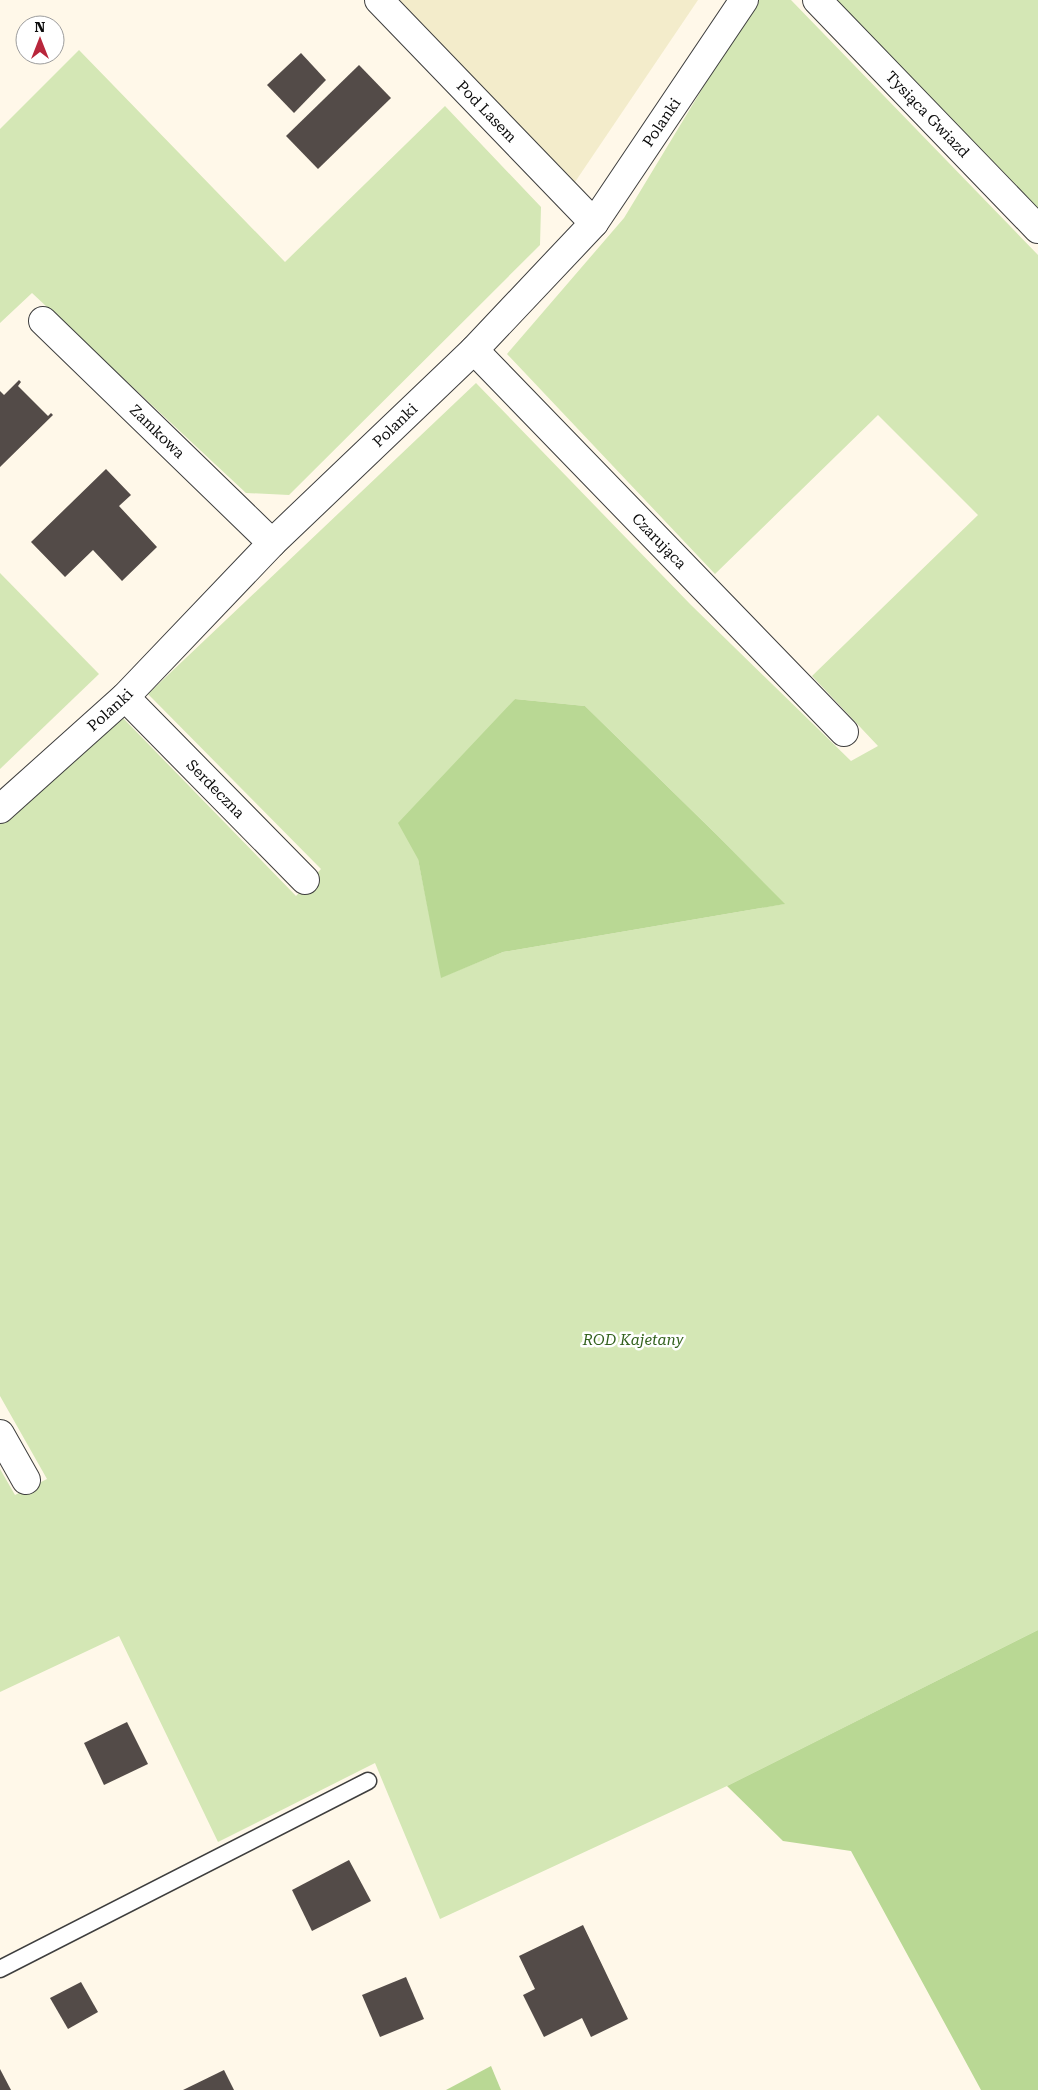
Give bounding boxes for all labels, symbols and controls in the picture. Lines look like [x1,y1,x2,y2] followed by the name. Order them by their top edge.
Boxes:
[15,15,65,65] north arrow
[35,19,46,35] text: N
[882,68,973,161] street label: Tysiąca Gwiazd
[453,77,521,146] street label: Pod Lasem
[639,94,685,150] street label: Polanki
[369,400,421,451] street label: Polanki
[126,401,188,462] street label: Zamkowa
[628,510,690,573] street label: Czarująca
[84,685,137,735] street label: Polanki
[183,756,248,822] street label: Serdeczna
[582,1331,684,1349] park label: ROD Kajetany

